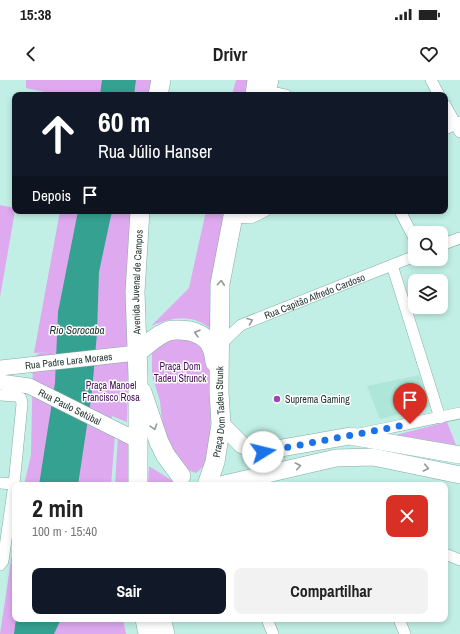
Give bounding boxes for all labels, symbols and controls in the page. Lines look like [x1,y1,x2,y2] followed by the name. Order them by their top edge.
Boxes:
[20,4,51,25] text: 15:38
[213,42,247,67] text: Drivr
[20,43,42,65] icon: back
[418,43,440,65] icon: heart
[98,103,150,141] text: 60 m
[32,108,84,160] icon: ahead
[98,139,212,164] text: Rua Júlio Hanser
[79,184,101,206] icon: arrive
[32,185,71,206] text: Depois
[408,226,448,314] map controls
[408,226,448,266] button: search
[129,229,146,336] street label: Avenida Juvenal de Campos
[262,270,367,322] street label: Rua Capitão Alfredo Cardoso
[408,274,448,314] button: layers
[216,280,225,287] one-way arrow
[247,318,254,326] one-way arrow
[49,323,105,337] water label: Rio Sorocaba
[193,329,200,338] one-way arrow
[24,350,113,372] street label: Rua Padre Lara Moraes
[154,360,207,385] park label: Praça Dom Tadeu Strunck
[210,365,228,458] street label: Praça Dom Tadeu Strunk
[82,379,140,404] park label: Praça Manoel Francisco Rosa
[393,383,427,424] pin
[36,386,103,428] street label: Rua Paulo Setúbal
[399,389,421,411] icon: arrive
[285,393,350,406] place label: Suprema Gaming
[272,394,282,404] marker: Suprema Gaming
[150,424,158,431] one-way arrow
[242,431,284,473] position arrow
[295,463,301,471] one-way arrow
[423,463,429,472] one-way arrow
[32,492,83,524] text: 2 min
[386,495,428,537] button: close
[32,523,97,540] text: 100 m · 15:40
[32,568,226,614] button: Sair
[234,568,428,614] button: Compartilhar

